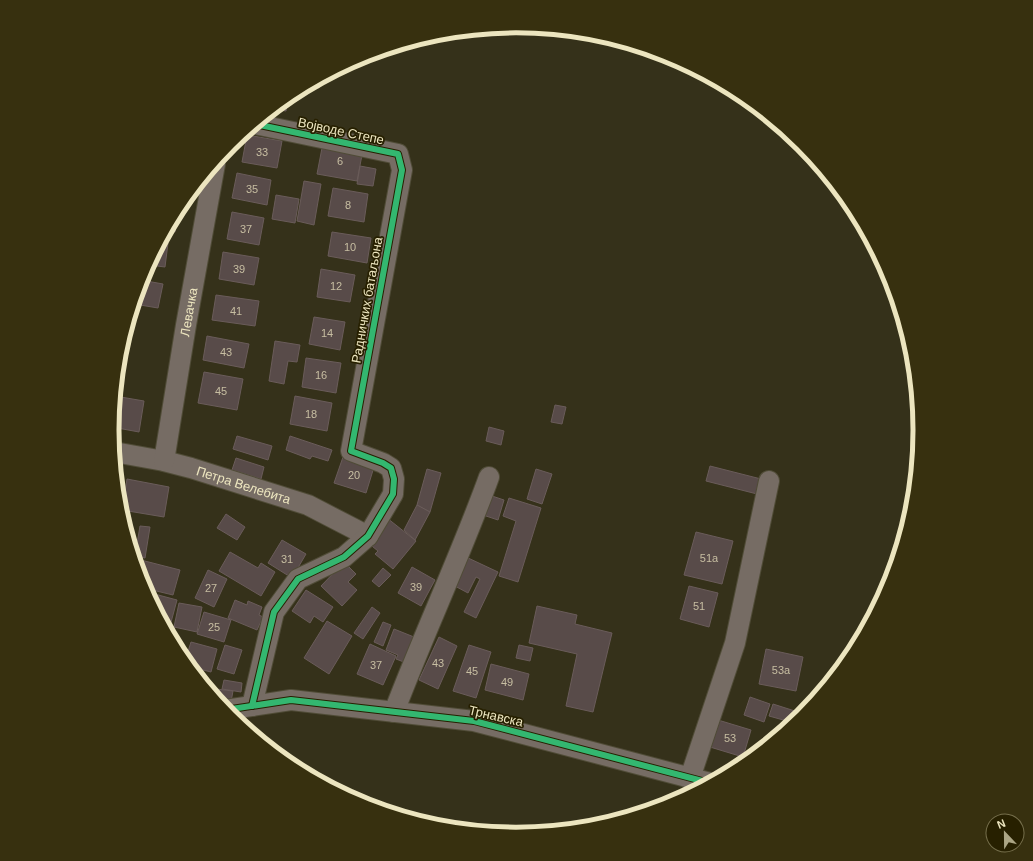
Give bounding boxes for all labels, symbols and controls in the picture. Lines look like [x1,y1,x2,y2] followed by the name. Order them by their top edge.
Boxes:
[297,115,385,147] street label: Војводе Степе
[256,146,268,158] house number: 33
[337,155,343,167] house number: 6
[246,183,258,195] house number: 35
[345,199,351,211] house number: 8
[240,223,252,235] house number: 37
[349,235,386,364] street label: Радничких батаљона
[344,241,356,253] house number: 10
[233,263,245,275] house number: 39
[330,280,342,292] house number: 12
[177,286,200,338] street label: Левачка
[230,305,242,317] house number: 41
[321,327,333,339] house number: 14
[220,346,232,358] house number: 43
[315,369,327,381] house number: 16
[215,385,227,397] house number: 45
[305,408,317,420] house number: 18
[195,463,294,507] street label: Петра Велебита
[348,469,360,481] house number: 20
[700,552,719,564] house number: 51a
[281,553,293,565] house number: 31
[410,581,422,593] house number: 39
[205,582,217,594] house number: 27
[693,600,705,612] house number: 51
[208,621,220,633] house number: 25
[432,657,444,669] house number: 43
[370,659,382,671] house number: 37
[772,664,791,676] house number: 53a
[466,665,478,677] house number: 45
[501,676,513,688] house number: 49
[467,702,525,730] street label: Трнавска
[724,732,736,744] house number: 53
[985,813,1025,853] north arrow
[995,817,1007,831] text: N

